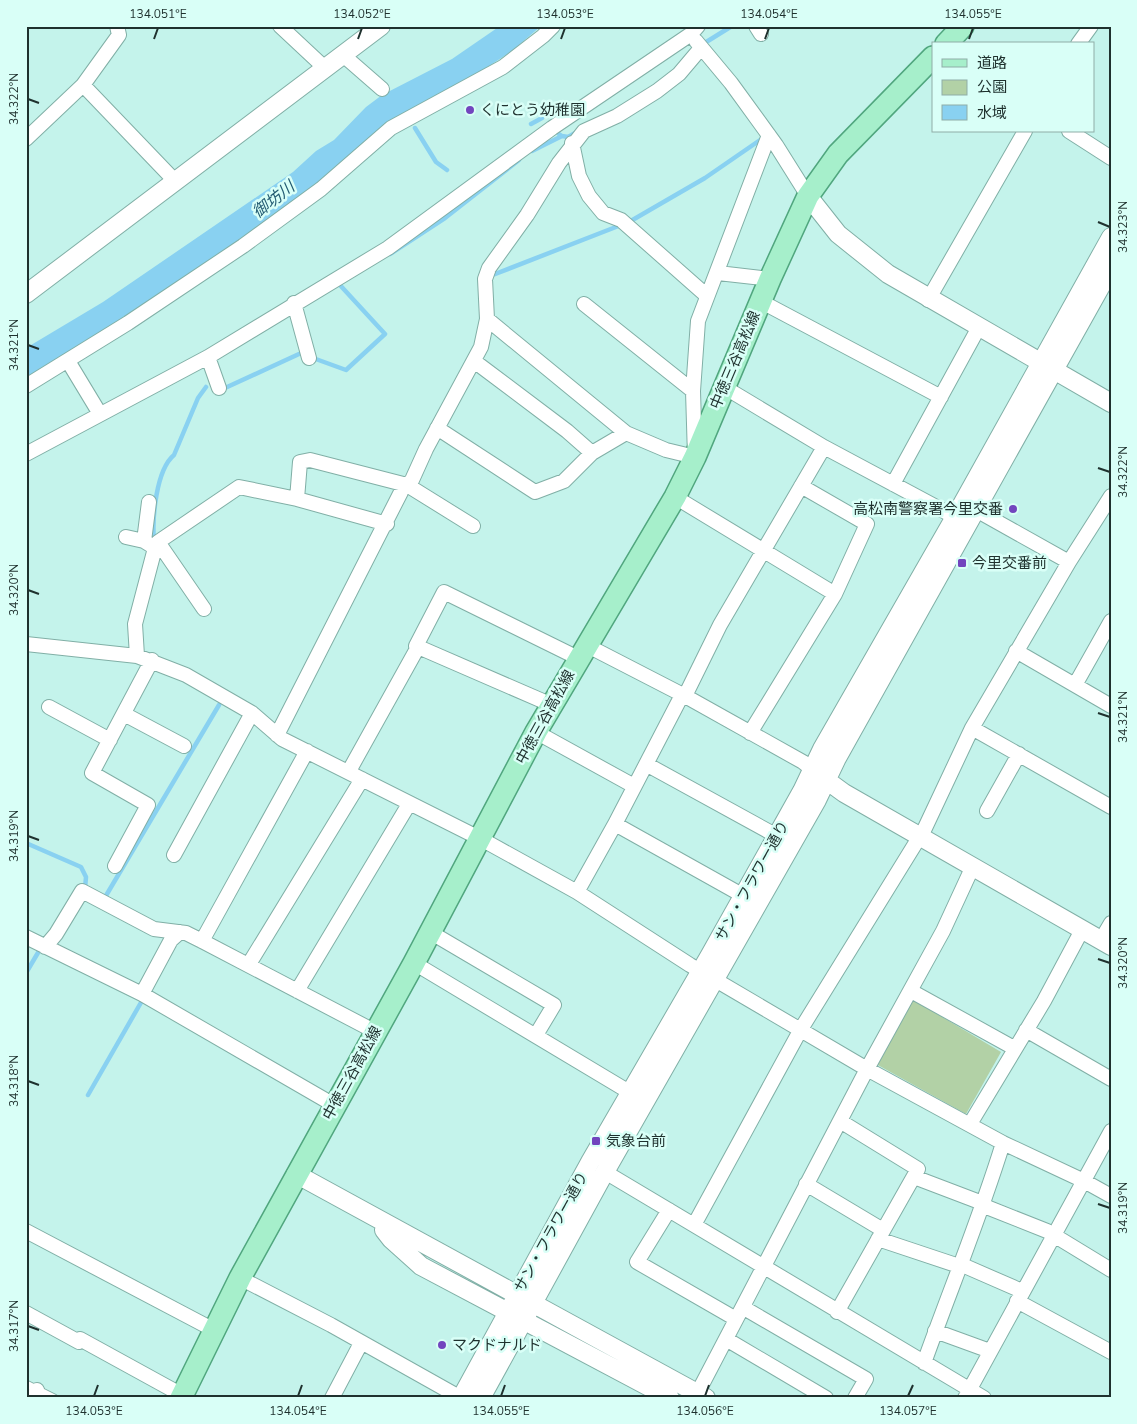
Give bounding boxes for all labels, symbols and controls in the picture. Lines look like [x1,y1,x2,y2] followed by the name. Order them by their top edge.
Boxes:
[129,6,187,22] text: 134.051°E
[333,6,391,22] text: 134.052°E
[536,6,594,22] text: 134.053°E
[740,6,798,22] text: 134.054°E
[944,6,1002,22] text: 134.055°E
[932,42,1094,132] legend
[977,53,1007,73] text: 道路
[6,73,22,125] text: 34.322°N
[977,77,1007,97] text: 公園
[480,100,585,120] place label: くにとう幼稚園
[977,103,1007,123] text: 水域
[464,104,476,116] marker: くにとう幼稚園
[248,175,301,223] water label: 御坊川
[1115,201,1131,253] text: 34.323°N
[705,308,765,412] street label: 中徳三谷高松線
[6,319,22,371] text: 34.321°N
[1115,446,1131,498] text: 34.322°N
[853,499,1003,519] place label: 高松南警察署今里交番
[1007,503,1019,515] marker: 高松南警察署今里交番
[972,553,1047,573] place label: 今里交番前
[956,557,968,569] marker: 今里交番前
[6,564,22,616] text: 34.320°N
[511,666,579,768] street label: 中徳三谷高松線
[1115,691,1131,743] text: 34.321°N
[6,810,22,862] text: 34.319°N
[711,817,793,945] street label: サン・フラワー通り
[1115,937,1131,989] text: 34.320°N
[318,1022,386,1124] street label: 中徳三谷高松線
[6,1055,22,1107] text: 34.318°N
[606,1131,666,1151] place label: 気象台前
[590,1135,602,1147] marker: 気象台前
[510,1168,592,1296] street label: サン・フラワー通り
[1115,1182,1131,1234] text: 34.319°N
[6,1300,22,1352] text: 34.317°N
[452,1335,542,1355] place label: マクドナルド
[436,1339,448,1351] marker: マクドナルド
[65,1403,123,1419] text: 134.053°E
[269,1403,327,1419] text: 134.054°E
[472,1403,530,1419] text: 134.055°E
[676,1403,734,1419] text: 134.056°E
[879,1403,937,1419] text: 134.057°E

